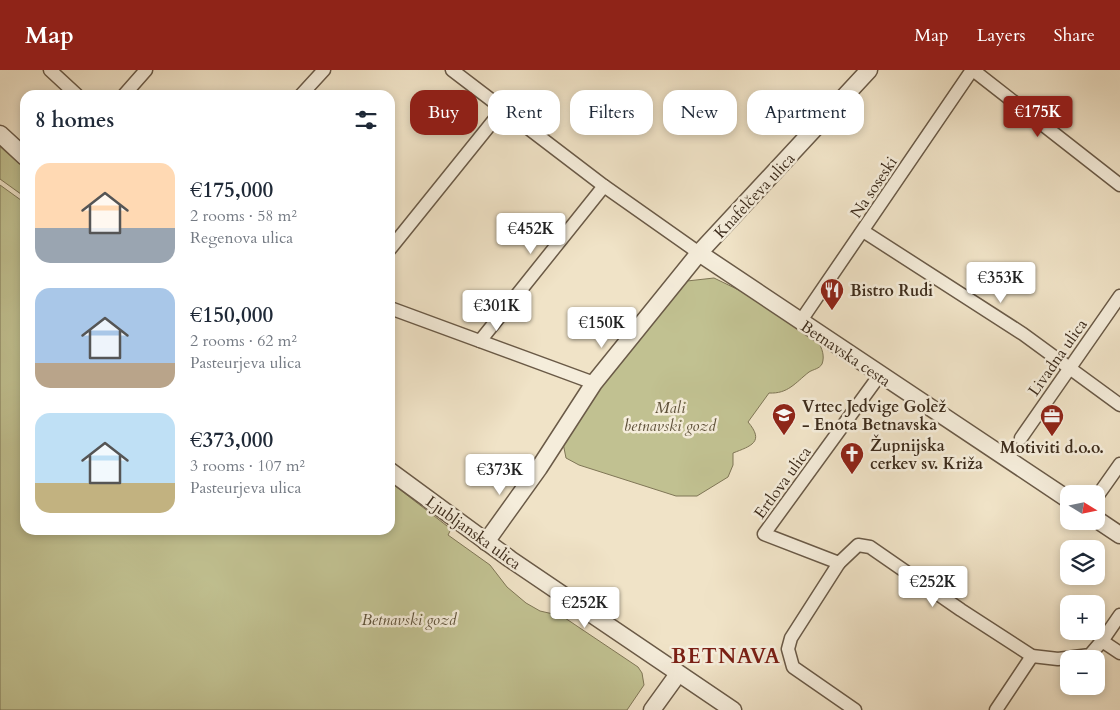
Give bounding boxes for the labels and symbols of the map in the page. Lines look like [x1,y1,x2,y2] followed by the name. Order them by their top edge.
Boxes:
[1003,96,1073,138] pin: €175K
[709,148,800,243] street label: Knafelčeva ulica
[845,152,903,223] street label: Na soseski
[496,212,566,255] pin: €452K
[966,262,1036,304] pin: €353K
[819,277,845,311] restaurant icon: Bistro Rudi
[850,280,933,302] place label: Bistro Rudi
[462,290,532,332] pin: €301K
[567,306,637,349] pin: €150K
[1023,315,1093,401] street label: Livadna ulica
[796,316,895,392] street label: Betnavska cesta
[802,396,946,436] place label: Vrtec Jedvige Golež - Enota Betnavska
[624,397,717,437] park label: Mali betnavski gozd
[771,402,797,436] school or university icon: Vrtec Jedvige Golež - Enota Betnavska
[1039,403,1065,437] office icon: Motiviti d.o.o.
[870,434,983,475] place label: Župnijska cerkev sv. Križa
[1000,437,1104,459] place label: Motiviti d.o.o.
[839,441,865,475] church icon: Župnijska cerkev sv. Križa
[749,442,817,523] street label: Ertlova ulica
[465,454,535,496] pin: €373K
[1060,485,1105,530] north arrow
[421,491,526,575] street label: Ljubljanska ulica
[898,566,968,608] pin: €252K
[550,586,620,629] pin: €252K
[361,609,458,631] park label: Betnavski gozd
[671,642,781,671] district label: BETNAVA

